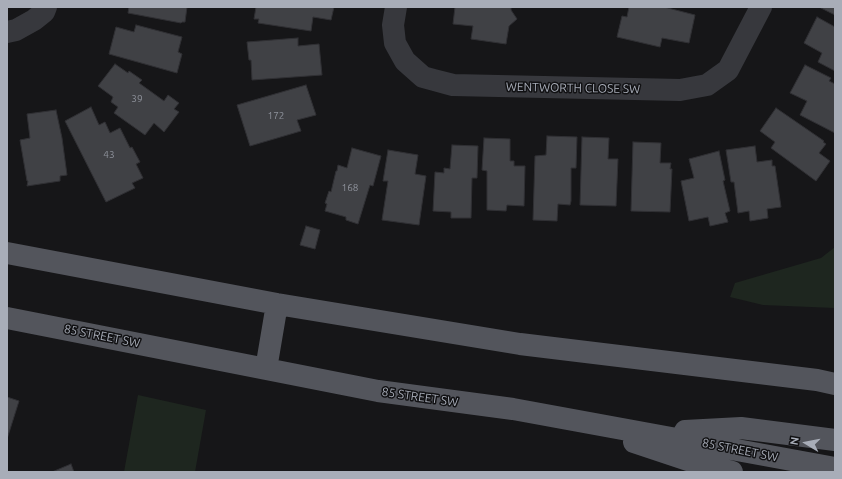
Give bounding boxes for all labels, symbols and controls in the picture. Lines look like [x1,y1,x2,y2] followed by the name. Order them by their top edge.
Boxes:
[506,80,640,96] street label: WENTWORTH CLOSE SW
[131,93,143,105] house number: 39
[268,110,284,122] house number: 172
[103,149,115,161] house number: 43
[342,182,358,194] house number: 168
[63,322,141,350] street label: 85 STREET SW
[381,385,459,409] street label: 85 STREET SW
[786,423,826,463] north arrow
[701,436,779,464] street label: 85 STREET SW
[788,436,801,446] text: N

